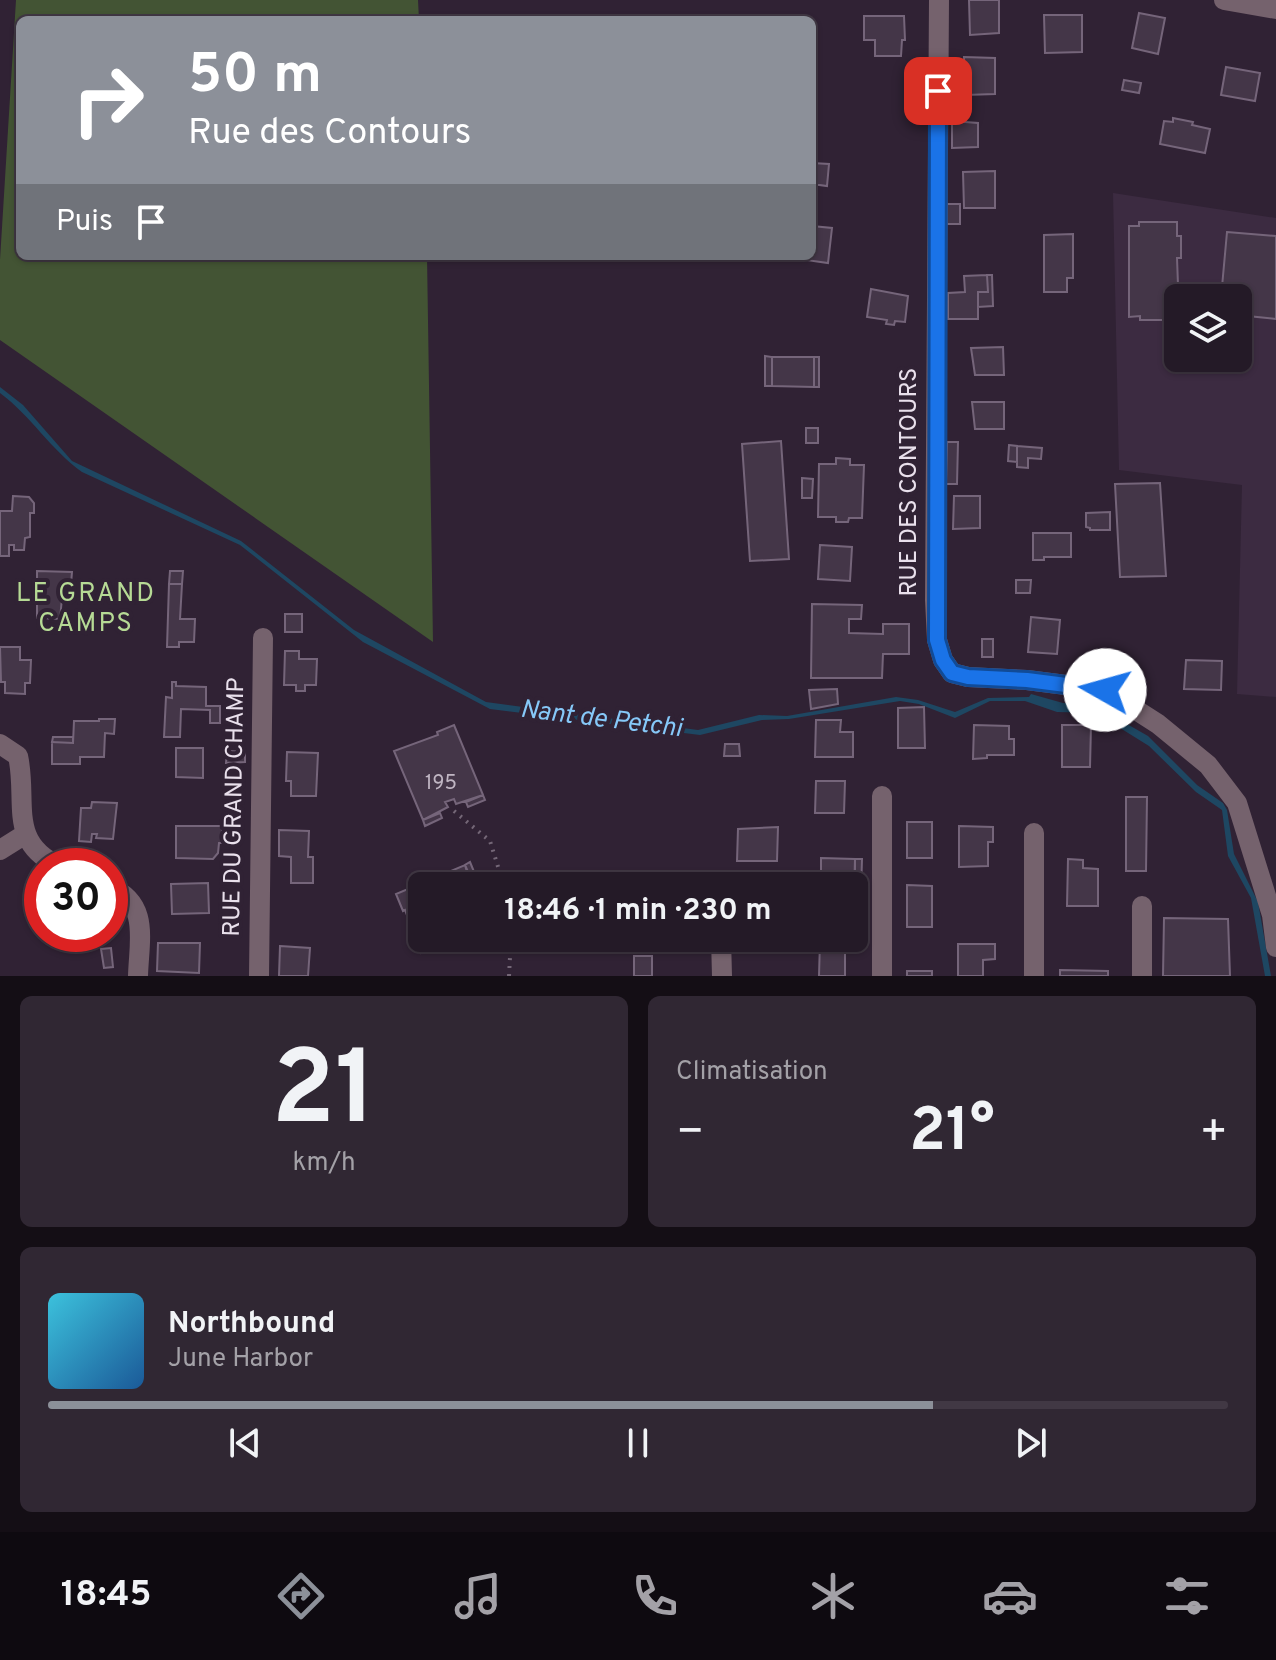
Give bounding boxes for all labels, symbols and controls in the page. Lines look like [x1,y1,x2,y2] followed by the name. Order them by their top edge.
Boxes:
[188,42,322,112] text: 50 m
[56,48,160,152] icon: right
[904,57,972,125] pin
[916,69,960,113] icon: arrive
[188,111,471,157] text: Rue des Contours
[129,200,173,244] icon: arrive
[56,204,113,241] text: Puis
[1164,284,1252,372] map controls
[1164,284,1252,372] button: layers
[895,368,925,596] street label: RUE DES CONTOURS
[16,578,156,641] district label: LE GRAND CAMPS
[1063,648,1147,732] position arrow
[218,677,252,937] street label: RUE DU GRAND CHAMP
[518,694,685,746] water label: Nant de Petchi
[425,771,457,797] house number: 195
[24,848,128,952] speed limit sign: 30
[504,893,772,930] text: 18:46 · 1 min · 230 m
[271,1029,377,1161] text: 21
[676,1056,828,1089] text: Climatisation
[909,1096,995,1172] text: 21°
[676,1106,704,1162] text: −
[1200,1106,1228,1162] text: +
[292,1147,356,1180] text: km/h
[168,1306,335,1343] text: Northbound
[168,1343,313,1376] text: June Harbor
[223,1421,267,1465] icon: previous
[616,1421,660,1465] icon: pause
[1009,1421,1053,1465] icon: next
[273,1568,329,1624] icon: directions
[450,1568,506,1624] icon: music
[627,1568,683,1624] icon: phone
[805,1568,861,1624] icon: climate
[982,1568,1038,1624] icon: car
[1159,1568,1215,1624] icon: filters
[61,1573,152,1619] text: 18:45

